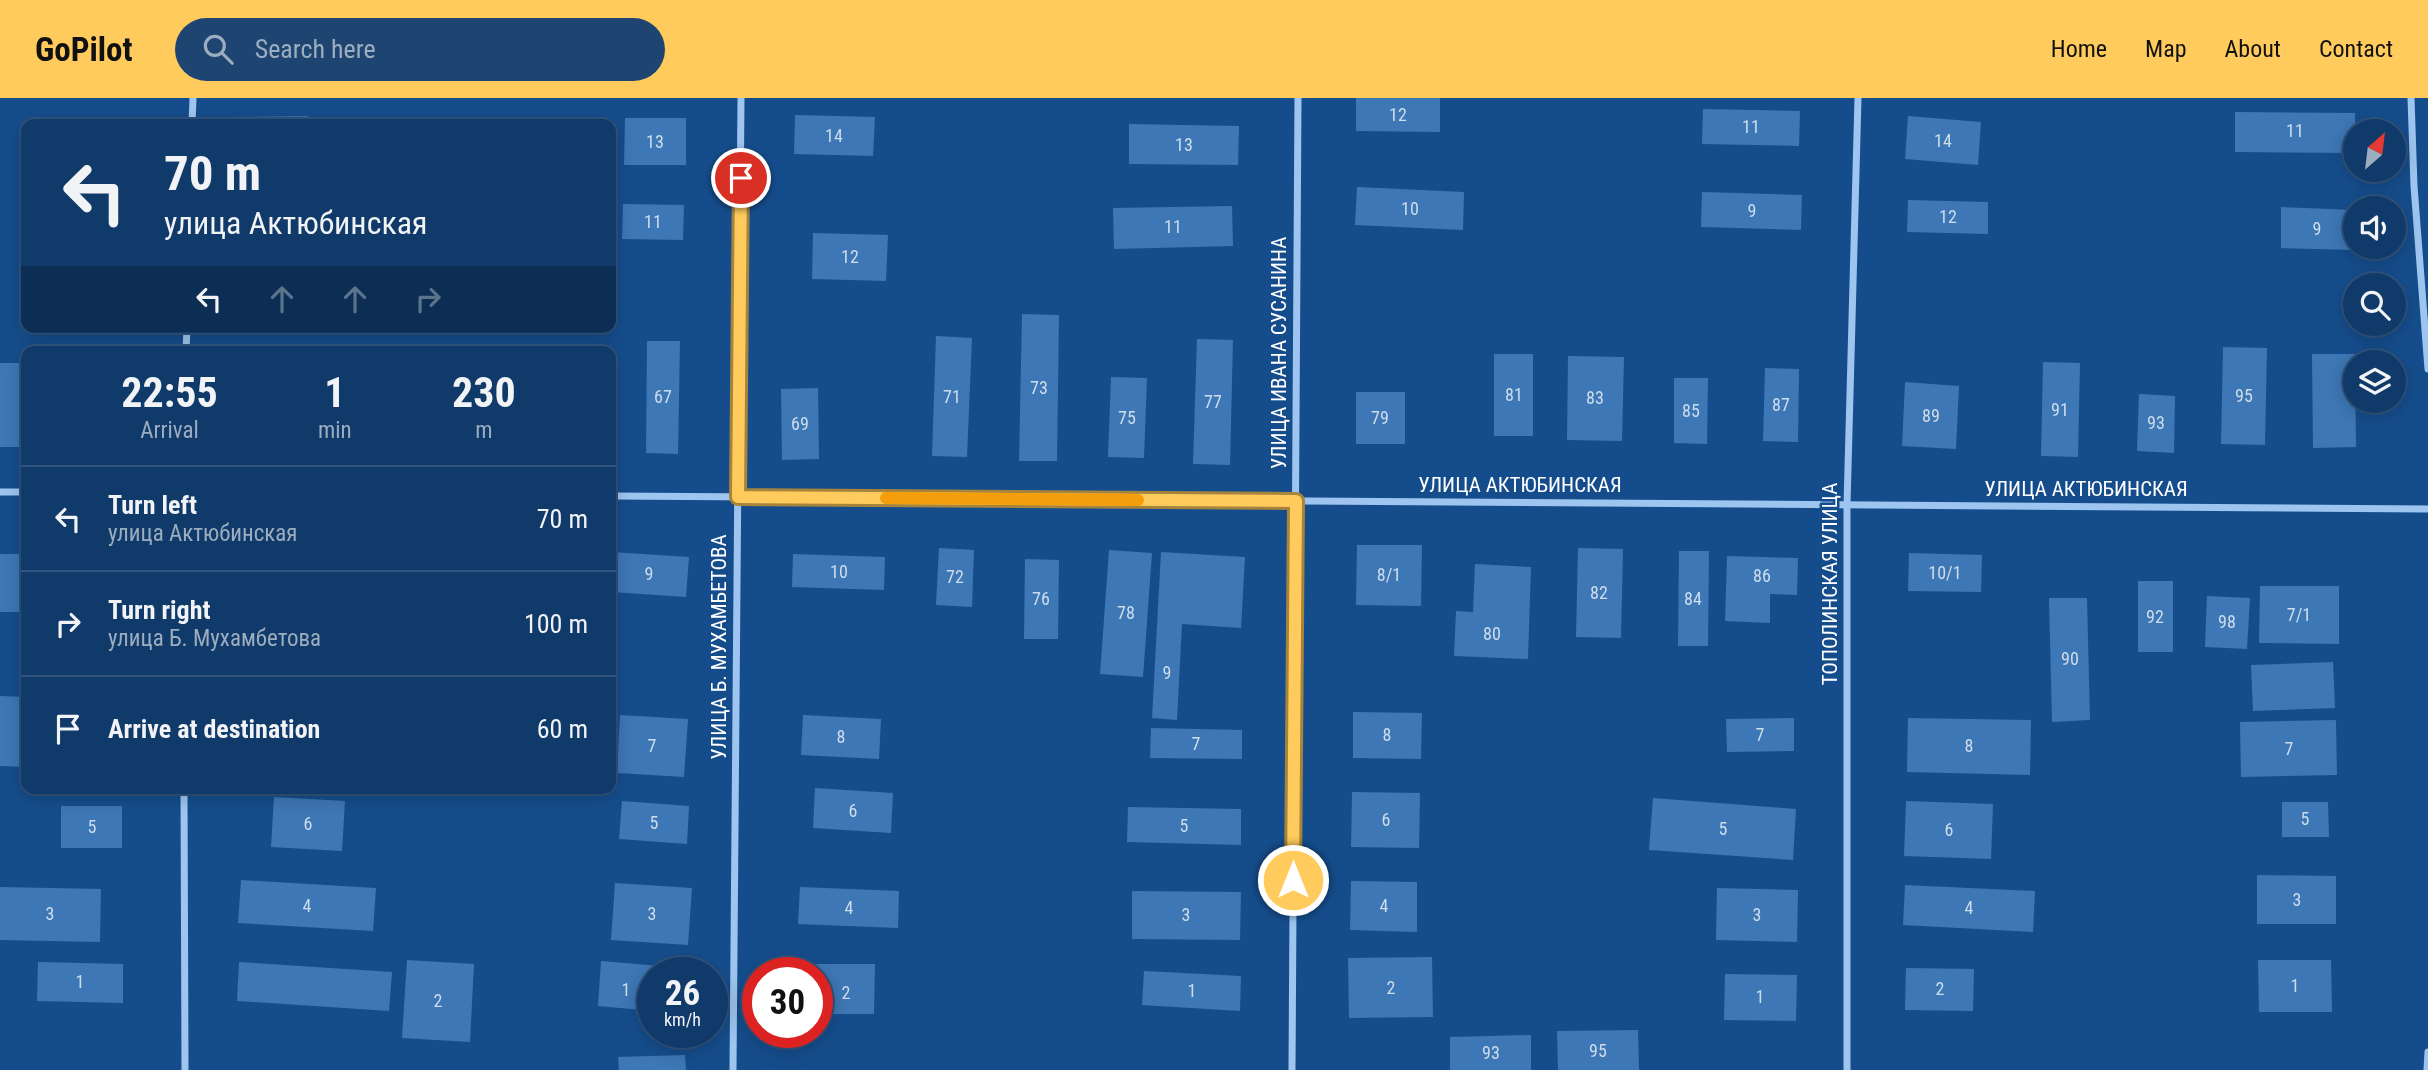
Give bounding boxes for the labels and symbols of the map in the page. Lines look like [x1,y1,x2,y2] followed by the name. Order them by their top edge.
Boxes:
[1389,104,1407,125] house number: 12
[1742,116,1760,137] house number: 11
[2343,119,2406,182] north arrow
[2286,120,2304,141] house number: 11
[825,125,843,146] house number: 14
[1934,130,1952,151] house number: 14
[646,131,664,152] house number: 13
[1175,134,1193,155] house number: 13
[711,148,771,208] pin
[1401,198,1419,219] house number: 10
[1748,200,1756,221] house number: 9
[1939,206,1957,227] house number: 12
[644,211,662,232] house number: 11
[1164,216,1182,237] house number: 11
[2313,218,2321,239] house number: 9
[1267,237,1291,469] street label: УЛИЦА ИВАНА СУСАНИНА
[841,246,859,267] house number: 12
[1030,377,1048,398] house number: 73
[1505,384,1523,405] house number: 81
[2235,385,2253,406] house number: 95
[654,386,672,407] house number: 67
[943,386,961,407] house number: 71
[1586,387,1604,408] house number: 83
[1204,391,1222,412] house number: 77
[1772,394,1790,415] house number: 87
[2051,399,2069,420] house number: 91
[1682,400,1700,421] house number: 85
[1922,405,1940,426] house number: 89
[1118,407,1136,428] house number: 75
[1371,407,1389,428] house number: 79
[2147,412,2165,433] house number: 93
[791,413,809,434] house number: 69
[1418,473,1622,497] street label: УЛИЦА АКТЮБИНСКАЯ
[1984,477,2188,501] street label: УЛИЦА АКТЮБИНСКАЯ
[1818,483,1842,685] street label: ТОПОЛИНСКАЯ УЛИЦА
[707,534,731,760] street label: УЛИЦА Б. МУХАМБЕТОВА
[830,561,848,582] house number: 10
[1928,562,1962,583] house number: 10/1
[645,563,653,584] house number: 9
[1377,564,1401,585] house number: 8/1
[1753,565,1771,586] house number: 86
[946,566,964,587] house number: 72
[1590,582,1608,603] house number: 82
[1032,588,1050,609] house number: 76
[1684,588,1702,609] house number: 84
[1117,602,1135,623] house number: 78
[2287,604,2311,625] house number: 7/1
[2146,606,2164,627] house number: 92
[2218,611,2236,632] house number: 98
[1483,623,1501,644] house number: 80
[2061,648,2079,669] house number: 90
[1163,662,1171,683] house number: 9
[1383,724,1391,745] house number: 8
[1756,724,1765,745] house number: 7
[837,726,845,747] house number: 8
[1192,733,1201,754] house number: 7
[648,735,657,756] house number: 7
[1965,735,1973,756] house number: 8
[2285,738,2294,759] house number: 7
[849,800,857,821] house number: 6
[2301,808,2310,829] house number: 5
[1382,809,1390,830] house number: 6
[650,812,659,833] house number: 5
[304,813,312,834] house number: 6
[1180,815,1189,836] house number: 5
[88,816,97,837] house number: 5
[1719,818,1728,839] house number: 5
[1945,819,1953,840] house number: 6
[1256,843,1330,917] position arrow
[2293,889,2301,910] house number: 3
[303,895,312,916] house number: 4
[1380,895,1389,916] house number: 4
[845,897,854,918] house number: 4
[1965,897,1974,918] house number: 4
[46,903,54,924] house number: 3
[648,903,656,924] house number: 3
[1182,904,1190,925] house number: 3
[1753,904,1761,925] house number: 3
[742,957,833,1048] speed limit sign: 30
[76,971,84,992] house number: 1
[2291,975,2299,996] house number: 1
[1387,977,1396,998] house number: 2
[1936,978,1945,999] house number: 2
[622,979,630,1000] house number: 1
[1188,980,1196,1001] house number: 1
[842,982,851,1003] house number: 2
[1756,986,1764,1007] house number: 1
[434,990,443,1011] house number: 2
[1589,1040,1607,1061] house number: 95
[1482,1042,1500,1063] house number: 93

